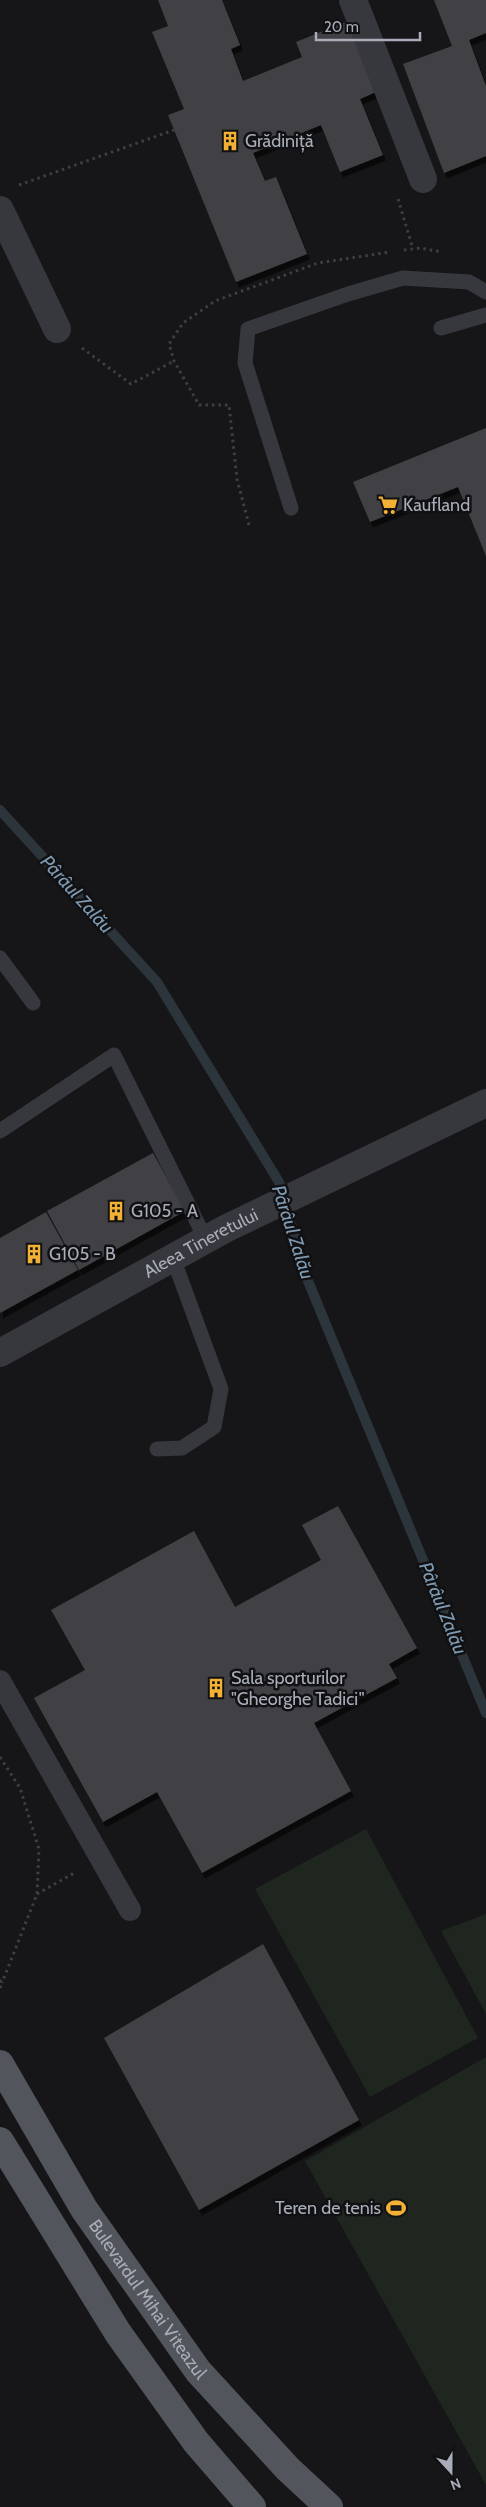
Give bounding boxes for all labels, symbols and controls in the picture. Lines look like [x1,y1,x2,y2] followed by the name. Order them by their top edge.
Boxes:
[316,10,420,42] scale bar
[324,18,359,36] text: 20 m
[219,130,241,152] building icon: Grădiniță
[245,130,314,153] place label: Grădiniță
[377,494,399,516] supermarket icon: Kaufland
[403,494,470,516] place label: Kaufland
[36,850,118,938] water label: Pârâul Zalău
[267,1182,319,1282] water label: Pârâul Zalău
[105,1200,127,1222] building icon: G105 - A
[131,1200,198,1222] place label: G105 - A
[140,1204,262,1283] street label: Aleea Tineretului
[23,1243,45,1265] building icon: G105 - B
[49,1243,116,1265] place label: G105 - B
[414,1559,472,1657] water label: Pârâul Zalău
[231,1667,365,1710] place label: Sala sporturilor "Gheorghe Tadici"
[205,1677,227,1699] building icon: Sala sporturilor "Gheorghe Tadici"
[275,2197,381,2219] place label: Teren de tenis
[385,2197,407,2219] sports icon: Teren de tenis
[84,2215,212,2384] street label: Bulevardul Mihai Viteazul
[426,2447,476,2497] north arrow
[448,2474,464,2494] text: N

